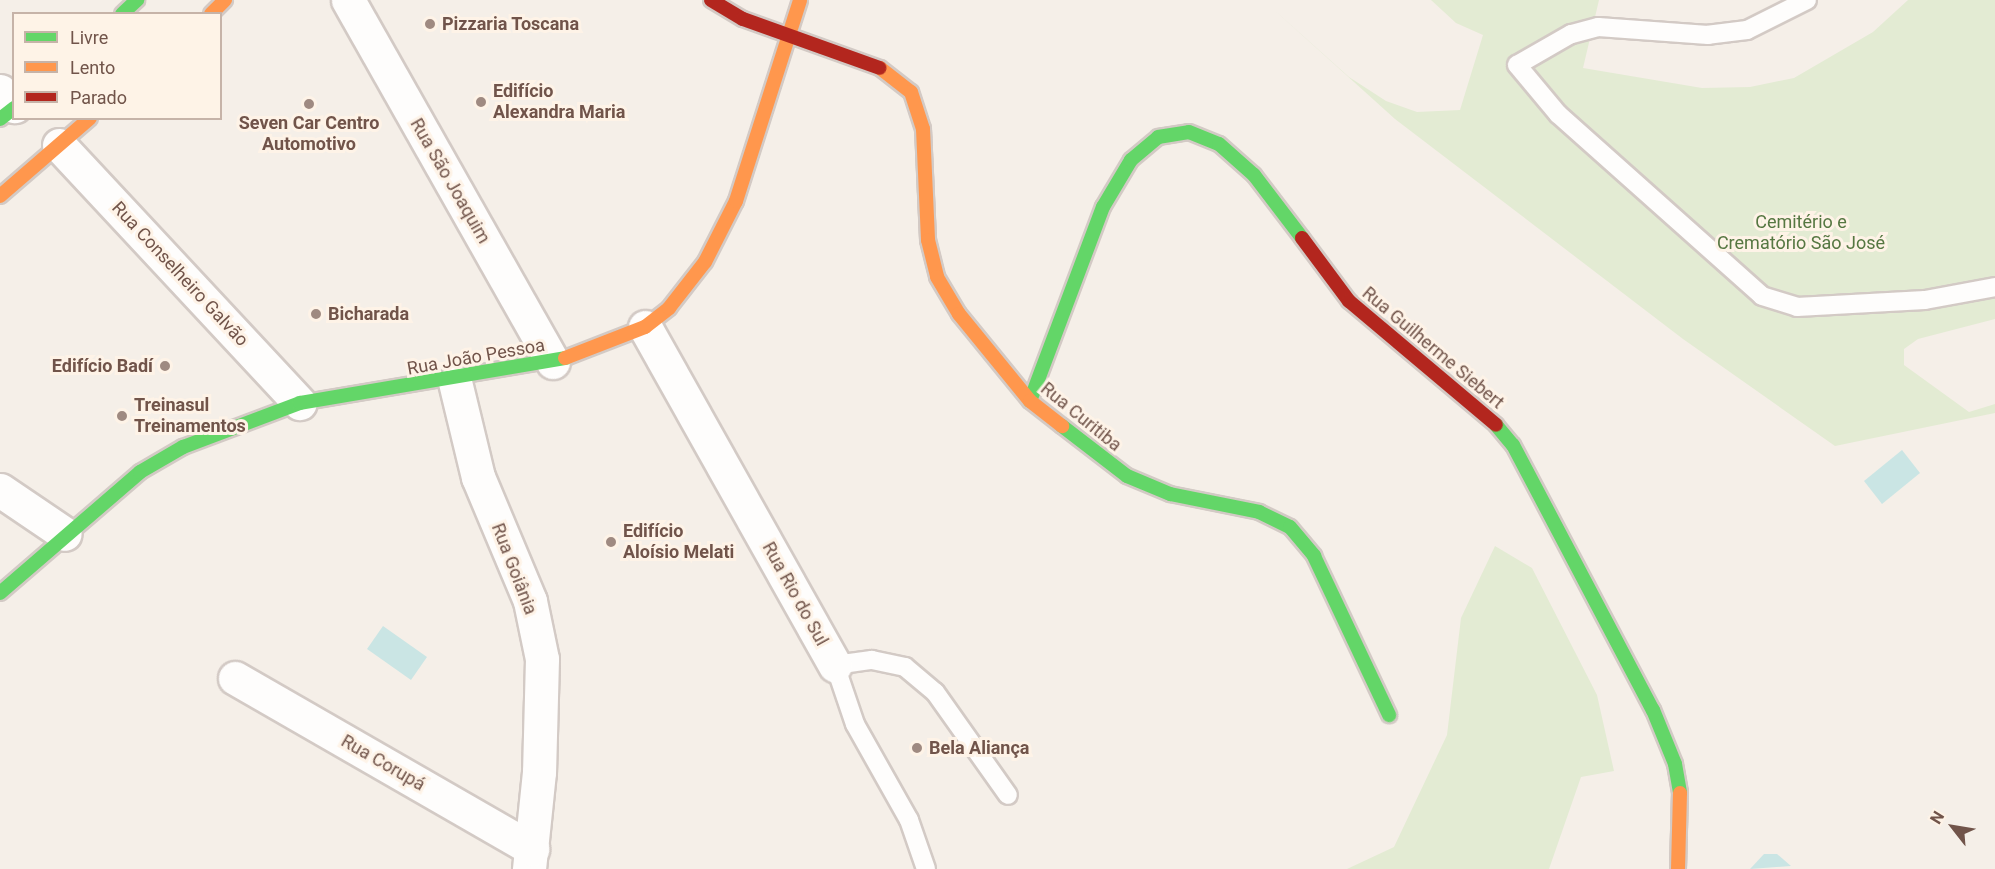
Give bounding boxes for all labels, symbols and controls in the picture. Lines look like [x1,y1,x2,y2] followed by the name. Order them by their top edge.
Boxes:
[12,12,222,120] legend
[442,13,580,35] place label: Pizzaria Toscana
[423,17,437,31] marker: Pizzaria Toscana
[70,27,108,48] text: Livre
[70,57,115,78] text: Lento
[493,81,625,124] place label: Edifício Alexandra Maria
[70,87,127,108] text: Parado
[474,95,488,109] marker: Edifício Alexandra Maria
[302,97,316,111] marker: Seven Car Centro Automotivo
[239,113,379,156] place label: Seven Car Centro Automotivo
[405,115,495,247] street label: Rua São Joaquim
[107,197,253,351] street label: Rua Conselheiro Galvão
[1717,212,1885,254] park label: Cemitério e Crematório São José
[1358,282,1508,414] street label: Rua Guilherme Siebert
[328,303,409,325] place label: Bicharada
[309,307,323,321] marker: Bicharada
[405,334,547,380] street label: Rua João Pessoa
[52,355,153,377] place label: Edifício Badí
[158,359,172,373] marker: Edifício Badí
[1036,378,1126,456] street label: Rua Curitiba
[134,395,246,438] place label: Treinasul Treinamentos
[115,409,129,423] marker: Treinasul Treinamentos
[487,520,541,618] street label: Rua Goiânia
[623,521,734,564] place label: Edifício Aloísio Melati
[604,535,618,549] marker: Edifício Aloísio Melati
[758,538,832,650] street label: Rua Rio do Sul
[337,730,429,796] street label: Rua Corupá
[929,737,1029,759] place label: Bela Aliança
[910,741,924,755] marker: Bela Aliança
[1923,797,1983,857] north arrow
[1926,808,1948,827] text: N

